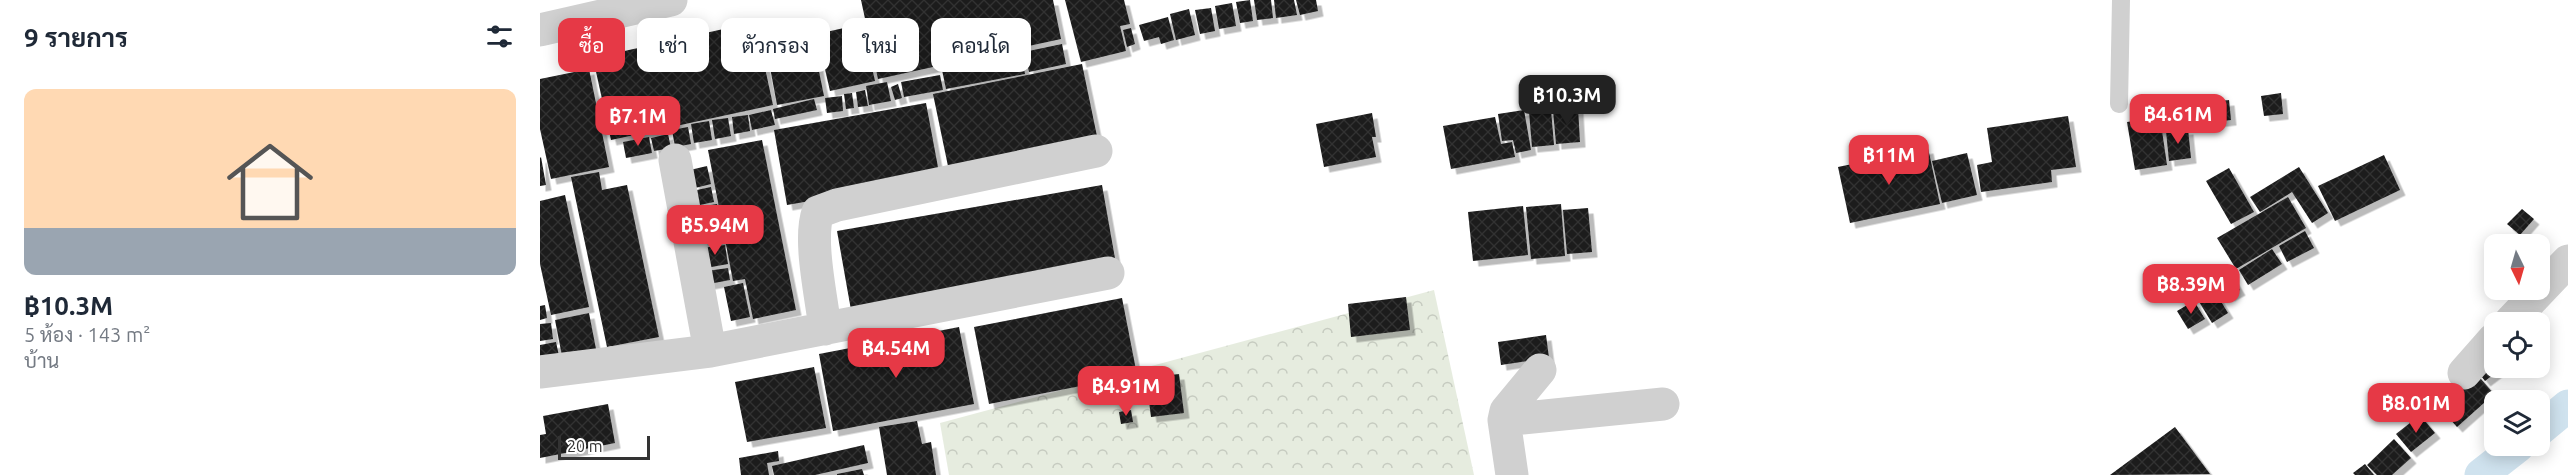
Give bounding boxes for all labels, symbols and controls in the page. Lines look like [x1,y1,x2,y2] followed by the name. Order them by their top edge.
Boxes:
[558,18,625,72] chip: ซื้อ
[637,18,709,72] chip: เช่า
[721,18,830,72] chip: ตัวกรอง
[842,18,919,72] chip: ใหม่
[931,18,1031,72] chip: คอนโด
[483,20,516,53] icon: filters
[24,23,128,52] text: 9 รายการ
[1518,75,1616,126] pin: ฿10.3M
[1533,83,1601,106] text: ฿10.3M
[2129,94,2227,145] pin: ฿4.61M
[596,96,680,147] pin: ฿7.1M
[2144,102,2212,125] text: ฿4.61M
[609,104,667,127] text: ฿7.1M
[216,128,324,236] icon: home
[1853,135,1925,186] pin: ฿11M
[1863,143,1915,166] text: ฿11M
[666,205,764,256] pin: ฿5.94M
[681,213,749,236] text: ฿5.94M
[2484,234,2550,300] north arrow
[2484,234,2550,456] map controls
[2142,264,2240,315] pin: ฿8.39M
[2157,272,2225,295] text: ฿8.39M
[24,291,113,320] text: ฿10.3M
[2484,312,2550,378] button: locate
[24,323,150,346] text: 5 ห้อง · 143 m²
[847,328,945,379] pin: ฿4.54M
[862,336,930,359] text: ฿4.54M
[24,349,59,372] text: บ้าน
[1077,366,1175,417] pin: ฿4.91M
[1092,374,1160,397] text: ฿4.91M
[2367,383,2465,434] pin: ฿8.01M
[2484,390,2550,456] button: layers
[2382,391,2450,414] text: ฿8.01M
[558,433,650,460] scale bar
[567,437,603,455] text: 20 m

